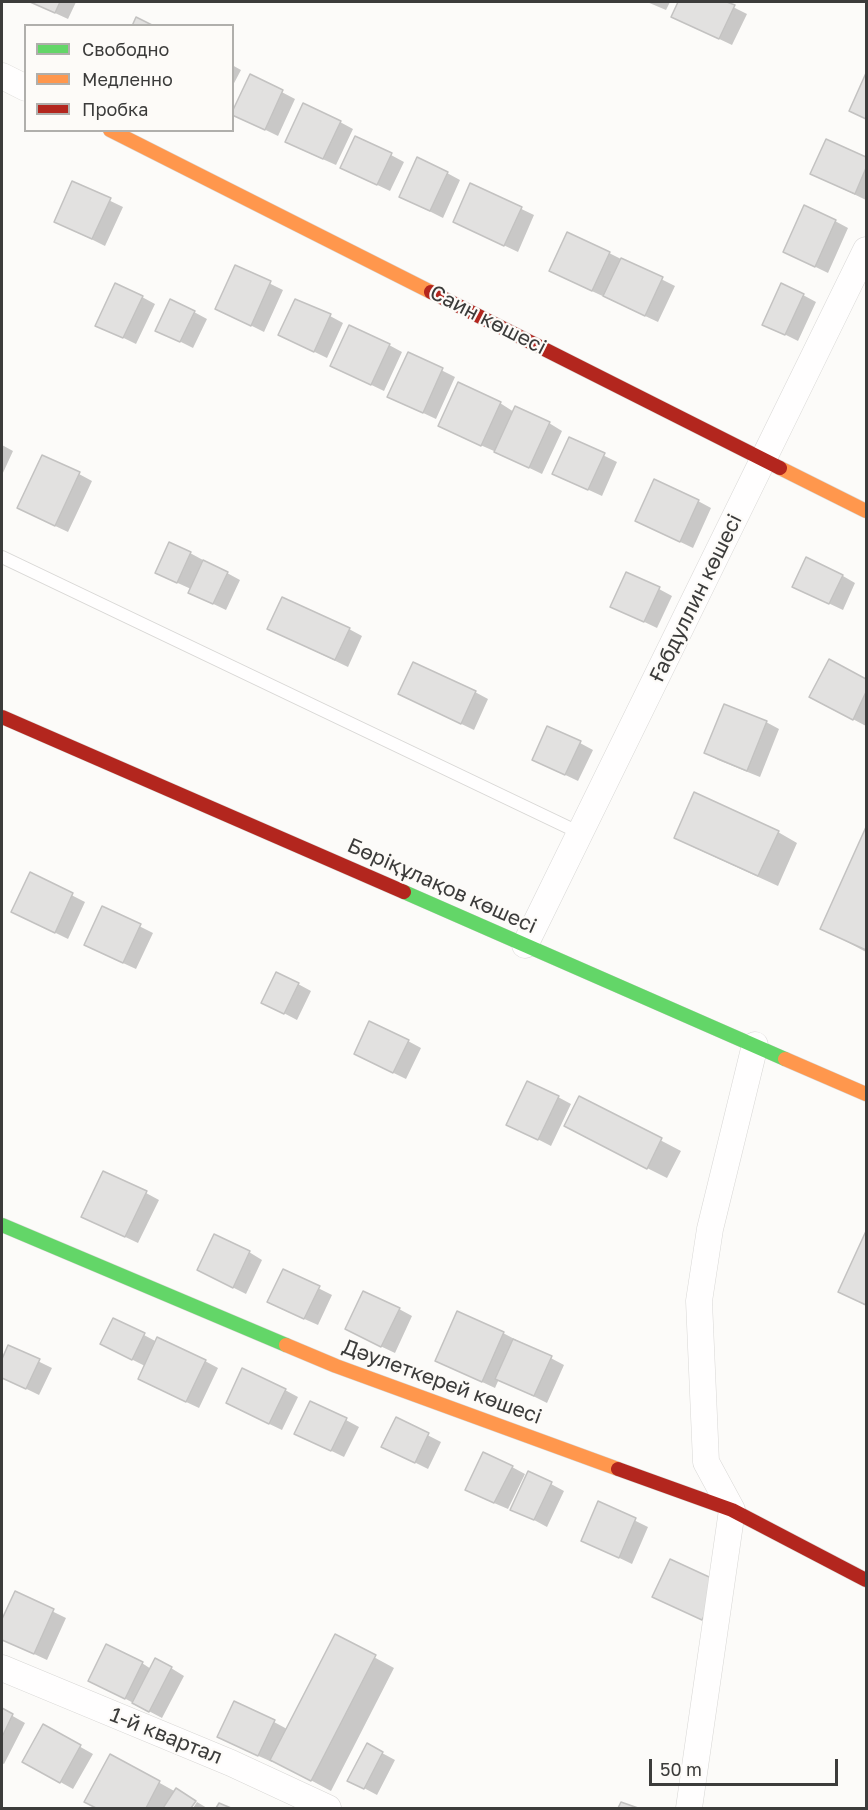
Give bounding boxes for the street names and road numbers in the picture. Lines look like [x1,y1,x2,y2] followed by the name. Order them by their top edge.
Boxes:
[425,280,551,360] street label: Саин көшесі
[644,510,748,686] street label: Ғабдуллин көшесі
[343,833,541,939] street label: Бөріқұлақов көшесі
[339,1334,545,1430] street label: Дәулеткерей көшесі
[106,1702,226,1770] street label: 1-й квартал

